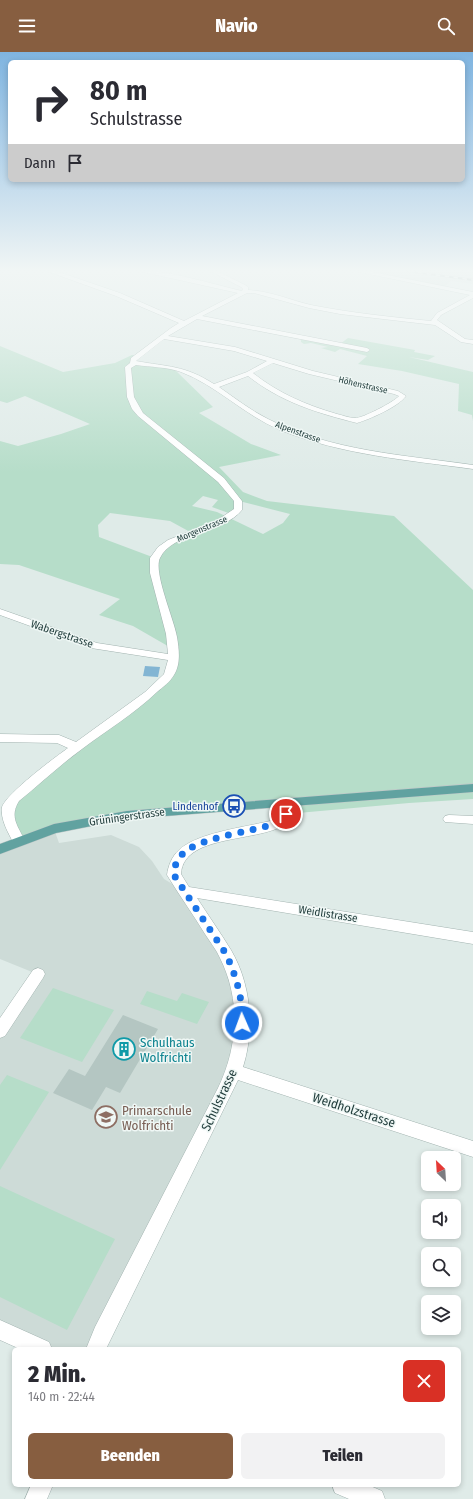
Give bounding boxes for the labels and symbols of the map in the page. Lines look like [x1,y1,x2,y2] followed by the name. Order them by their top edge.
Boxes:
[337,374,389,396] street label: Höhenstrasse
[274,419,322,445] street label: Alpenstrasse
[175,514,229,544] street label: Morgenstrasse
[29,617,95,651] street label: Wabergstrasse
[221,793,247,819] bus stop icon: Lindenhof
[269,797,303,831] pin
[172,800,219,813] place label: Lindenhof
[88,805,166,829] street label: Grüningerstrasse
[297,903,359,925] street label: Weidlistrasse
[221,1002,263,1044] position arrow
[140,1035,195,1065] place label: Schulhaus Wolfrichti
[111,1036,137,1062] building icon: Schulhaus Wolfrichti
[198,1067,240,1133] street label: Schulstrasse
[311,1090,397,1130] street label: Weidholzstrasse
[122,1103,192,1133] place label: Primarschule Wolfrichti
[93,1104,119,1130] school or university icon: Primarschule Wolfrichti
[421,1151,461,1191] north arrow

